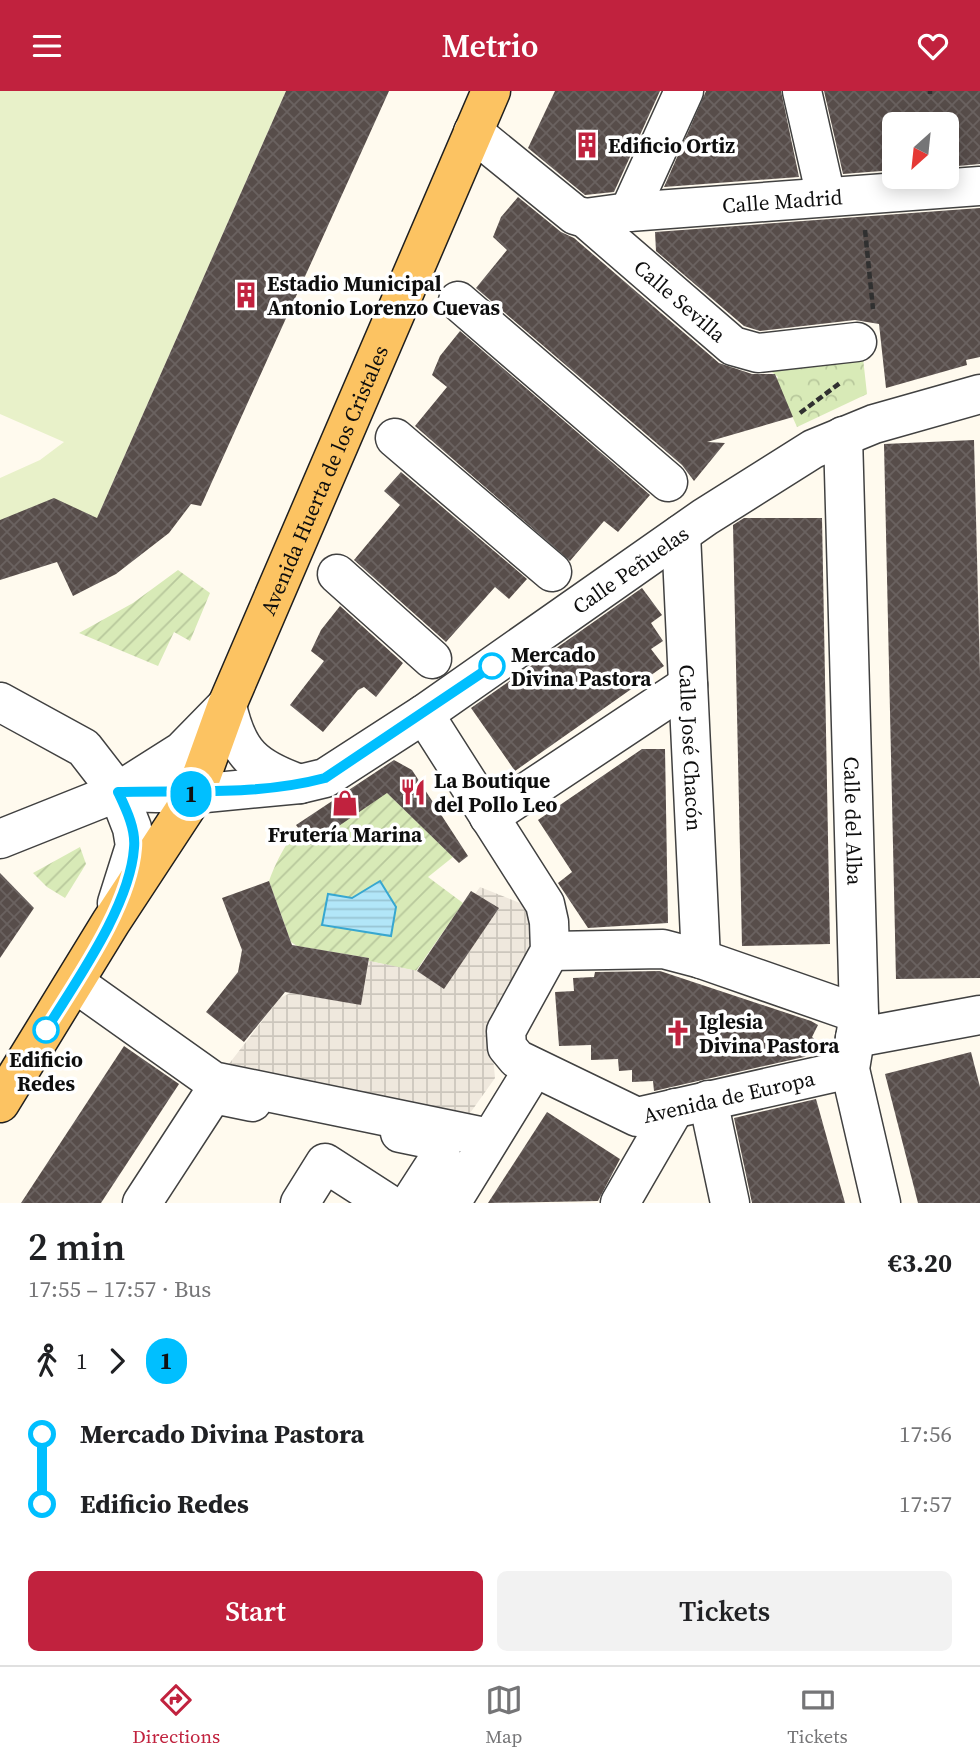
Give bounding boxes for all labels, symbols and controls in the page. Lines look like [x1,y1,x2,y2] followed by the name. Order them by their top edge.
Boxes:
[441,24,539,68] text: Metrio
[28,27,66,65] icon: menu
[914,27,952,65] icon: heart
[882,112,959,189] north arrow
[882,112,959,189] map controls
[572,130,602,160] building icon: Edificio Ortiz
[608,131,735,160] place label: Edificio Ortiz
[721,182,843,220] street label: Calle Madrid
[628,252,733,349] street label: Calle Sevilla
[267,269,501,322] place label: Estadio Municipal Antonio Lorenzo Cuevas
[231,280,261,310] building icon: Estadio Municipal Antonio Lorenzo Cuevas
[253,340,395,619] street label: Avenida Huerta de los Cristales
[566,519,694,620] street label: Calle Peñuelas
[511,640,652,693] place label: Mercado Divina Pastora
[479,653,505,679] marker: Mercado Divina Pastora
[673,664,709,832] street label: Calle José Chacón
[837,756,870,886] street label: Calle del Alba
[434,766,558,819] place label: La Boutique del Pollo Leo
[168,771,214,817] line badge: 1
[184,777,198,810] text: 1
[398,777,428,807] restaurant icon: La Boutique del Pollo Leo
[330,788,360,818] shop icon: Frutería Marina
[268,820,423,849] place label: Frutería Marina
[699,1007,840,1060] place label: Iglesia Divina Pastora
[33,1017,59,1043] marker: Edificio Redes
[663,1018,693,1048] church icon: Iglesia Divina Pastora
[9,1045,83,1098] place label: Edificio Redes
[640,1063,818,1130] street label: Avenida de Europa
[28,1221,126,1273] text: 2 min
[888,1245,952,1281] text: €3.20
[28,1273,211,1305] text: 17:55 – 17:57 · Bus
[28,1342,66,1380] icon: walk
[98,1342,136,1380] icon: forward
[160,1344,173,1377] text: 1
[76,1345,88,1377] text: 1
[80,1416,364,1452] text: Mercado Divina Pastora
[899,1418,952,1450] text: 17:56
[80,1486,249,1522] text: Edificio Redes
[899,1488,952,1520] text: 17:57
[28,1571,483,1651] button: Start
[497,1571,952,1651] button: Tickets
[132,1681,220,1749] tab: Directions
[485,1681,523,1749] tab: Map
[787,1681,848,1749] tab: Tickets

